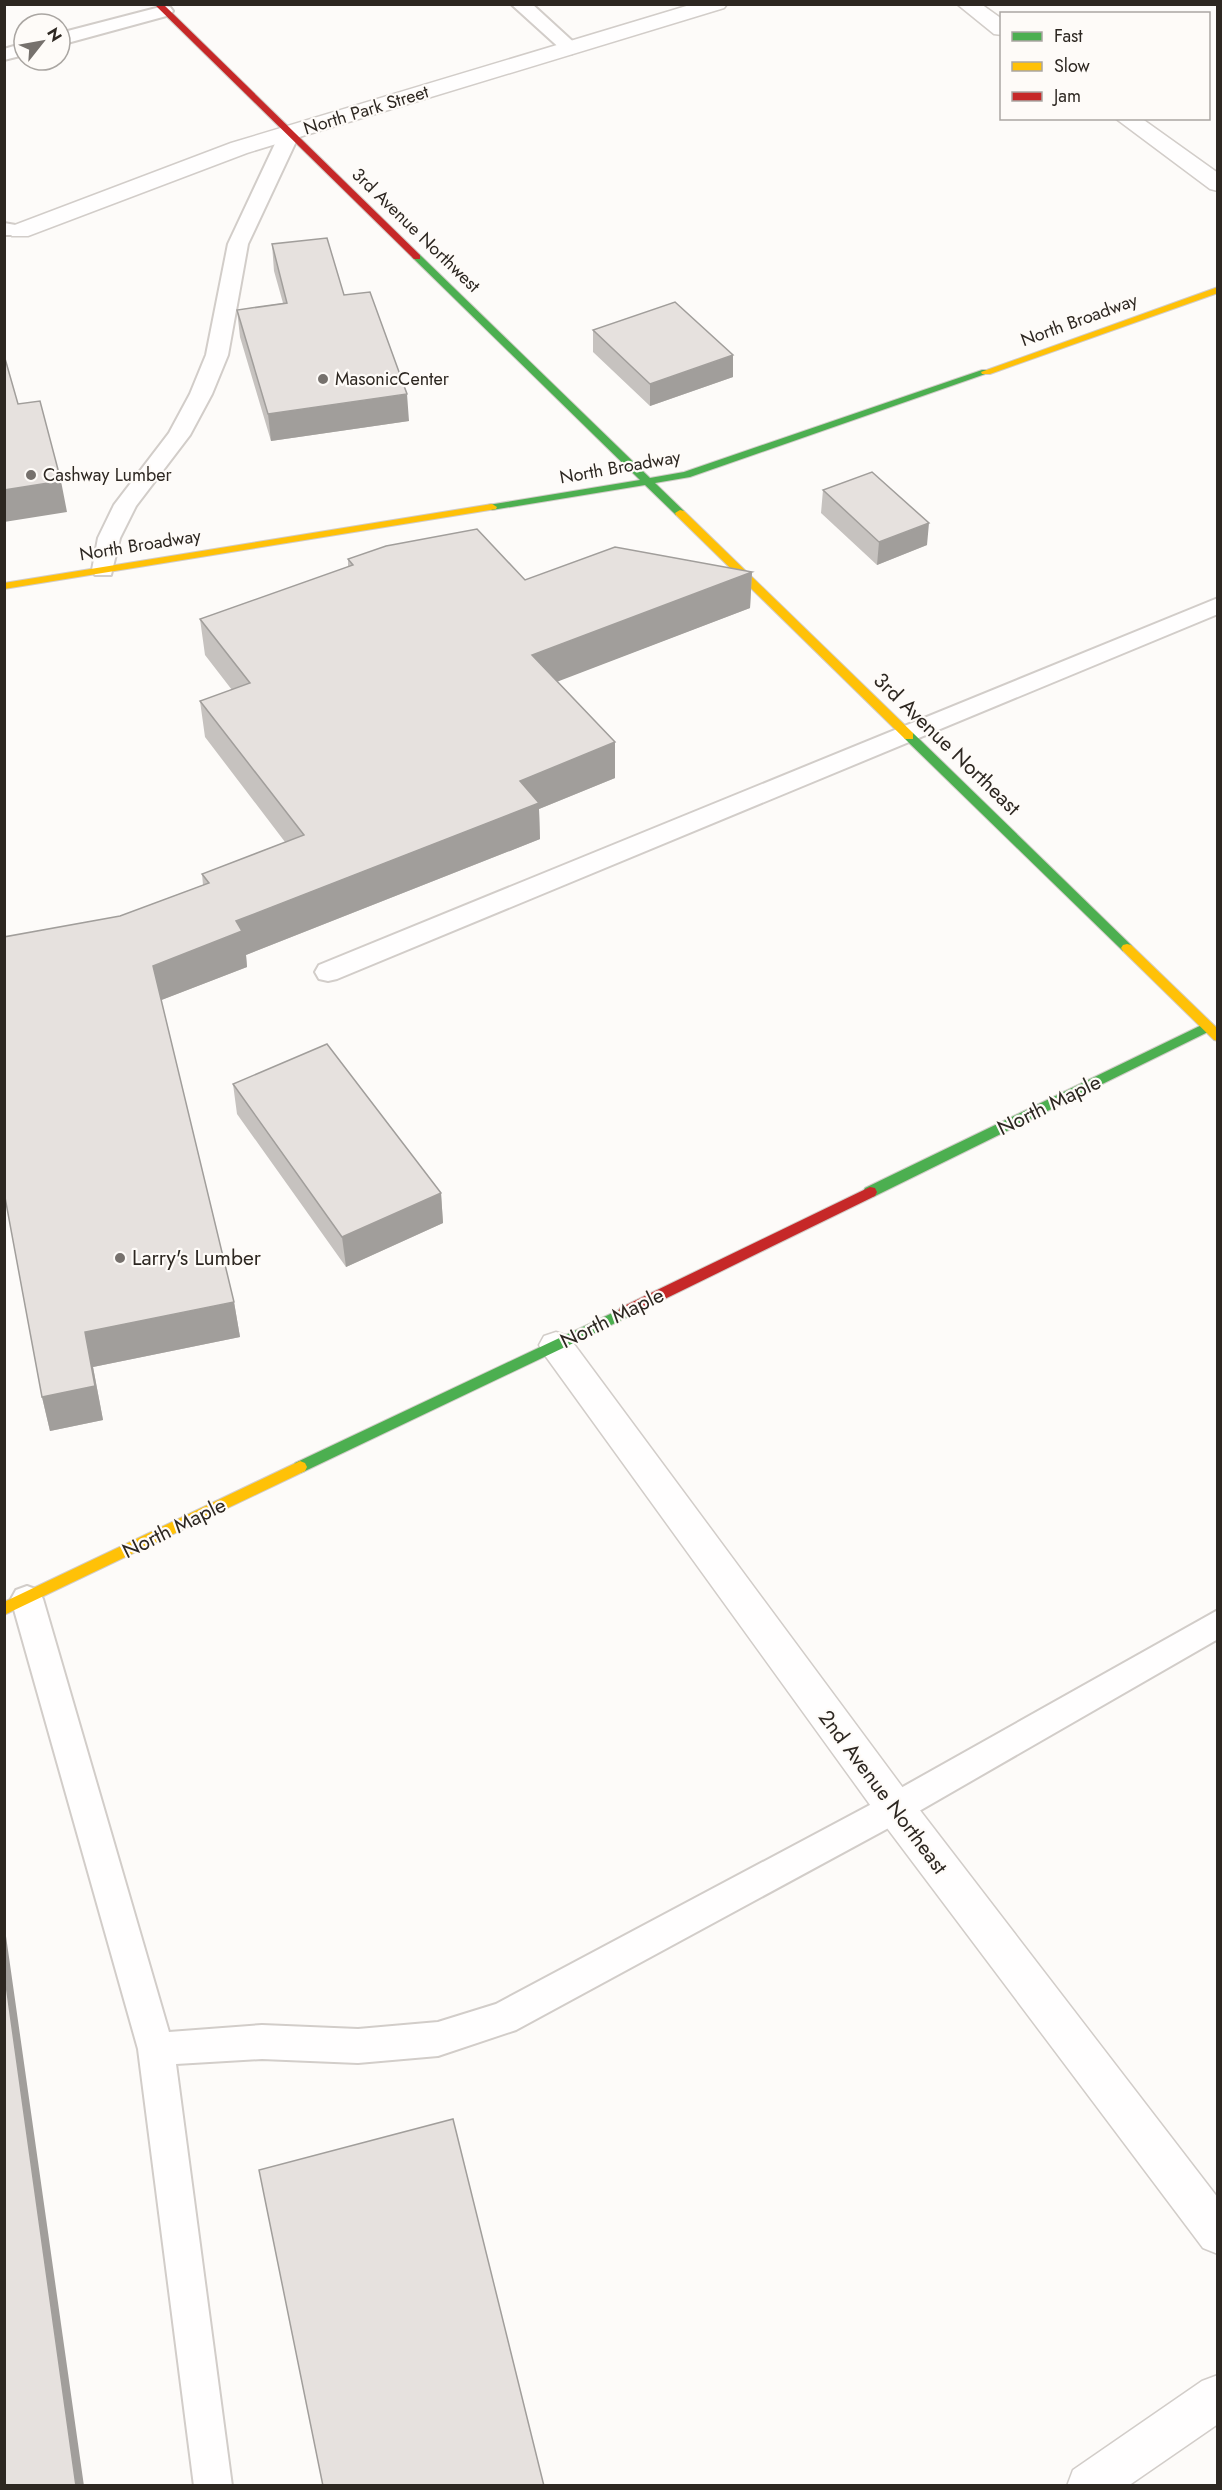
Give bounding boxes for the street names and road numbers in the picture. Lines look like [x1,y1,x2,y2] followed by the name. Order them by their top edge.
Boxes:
[300,78,432,141] street label: North Park Street
[346,162,487,299] street label: 3rd Avenue Northwest
[1017,287,1141,353] street label: North Broadway
[557,444,683,490] street label: North Broadway
[77,523,203,567] street label: North Broadway
[867,666,1027,822] street label: 3rd Avenue Northeast
[992,1067,1106,1143] street label: North Maple
[555,1280,669,1356] street label: North Maple
[117,1490,231,1566] street label: North Maple
[811,1704,955,1880] street label: 2nd Avenue Northeast

